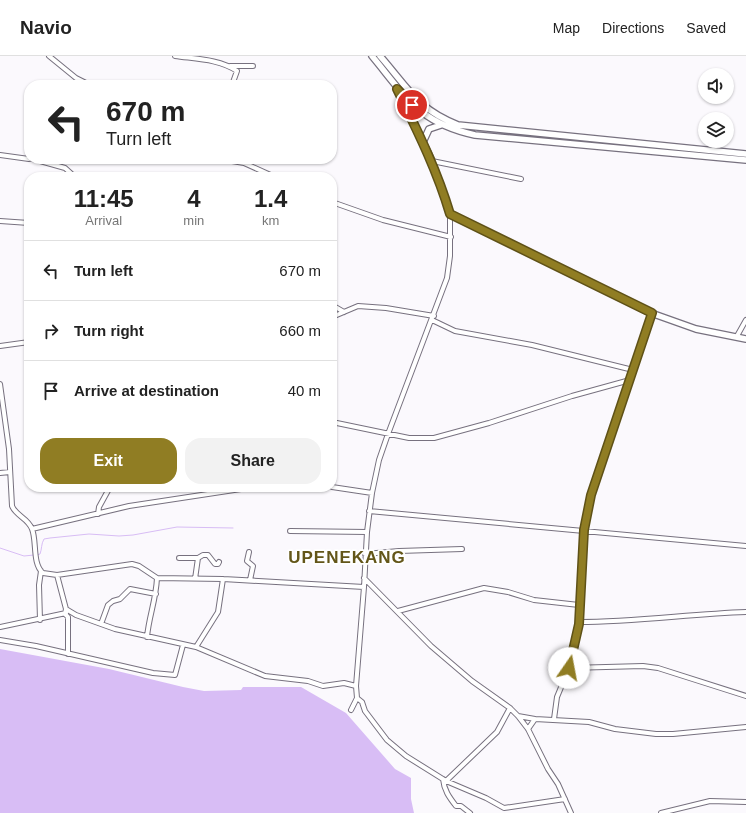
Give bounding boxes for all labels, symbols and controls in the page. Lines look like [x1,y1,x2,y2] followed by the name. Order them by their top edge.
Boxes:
[20,17,72,38] text: Navio
[553,20,580,36] text: Map
[602,20,664,36] text: Directions
[686,20,726,36] text: Saved
[698,68,734,148] map controls
[698,68,734,104] button: sound
[395,88,429,122] pin
[401,94,423,116] icon: arrive
[40,96,92,148] icon: left
[106,96,185,127] text: 670 m
[698,112,734,148] button: layers
[106,129,171,149] text: Turn left
[74,185,134,212] text: 11:45
[187,185,201,212] text: 4
[254,185,287,212] text: 1.4
[85,213,122,228] text: Arrival
[183,213,204,228] text: min
[262,213,279,228] text: km
[40,260,62,282] icon: left
[74,262,133,279] text: Turn left
[279,262,321,279] text: 670 m
[40,320,62,342] icon: right
[74,322,144,339] text: Turn right
[279,322,321,339] text: 660 m
[40,380,62,402] icon: arrive
[74,382,219,399] text: Arrive at destination
[288,382,321,399] text: 40 m
[40,438,177,484] button: Exit
[185,438,321,484] button: Share
[288,548,406,567] district label: UPENEKANG
[548,647,590,689] position arrow

